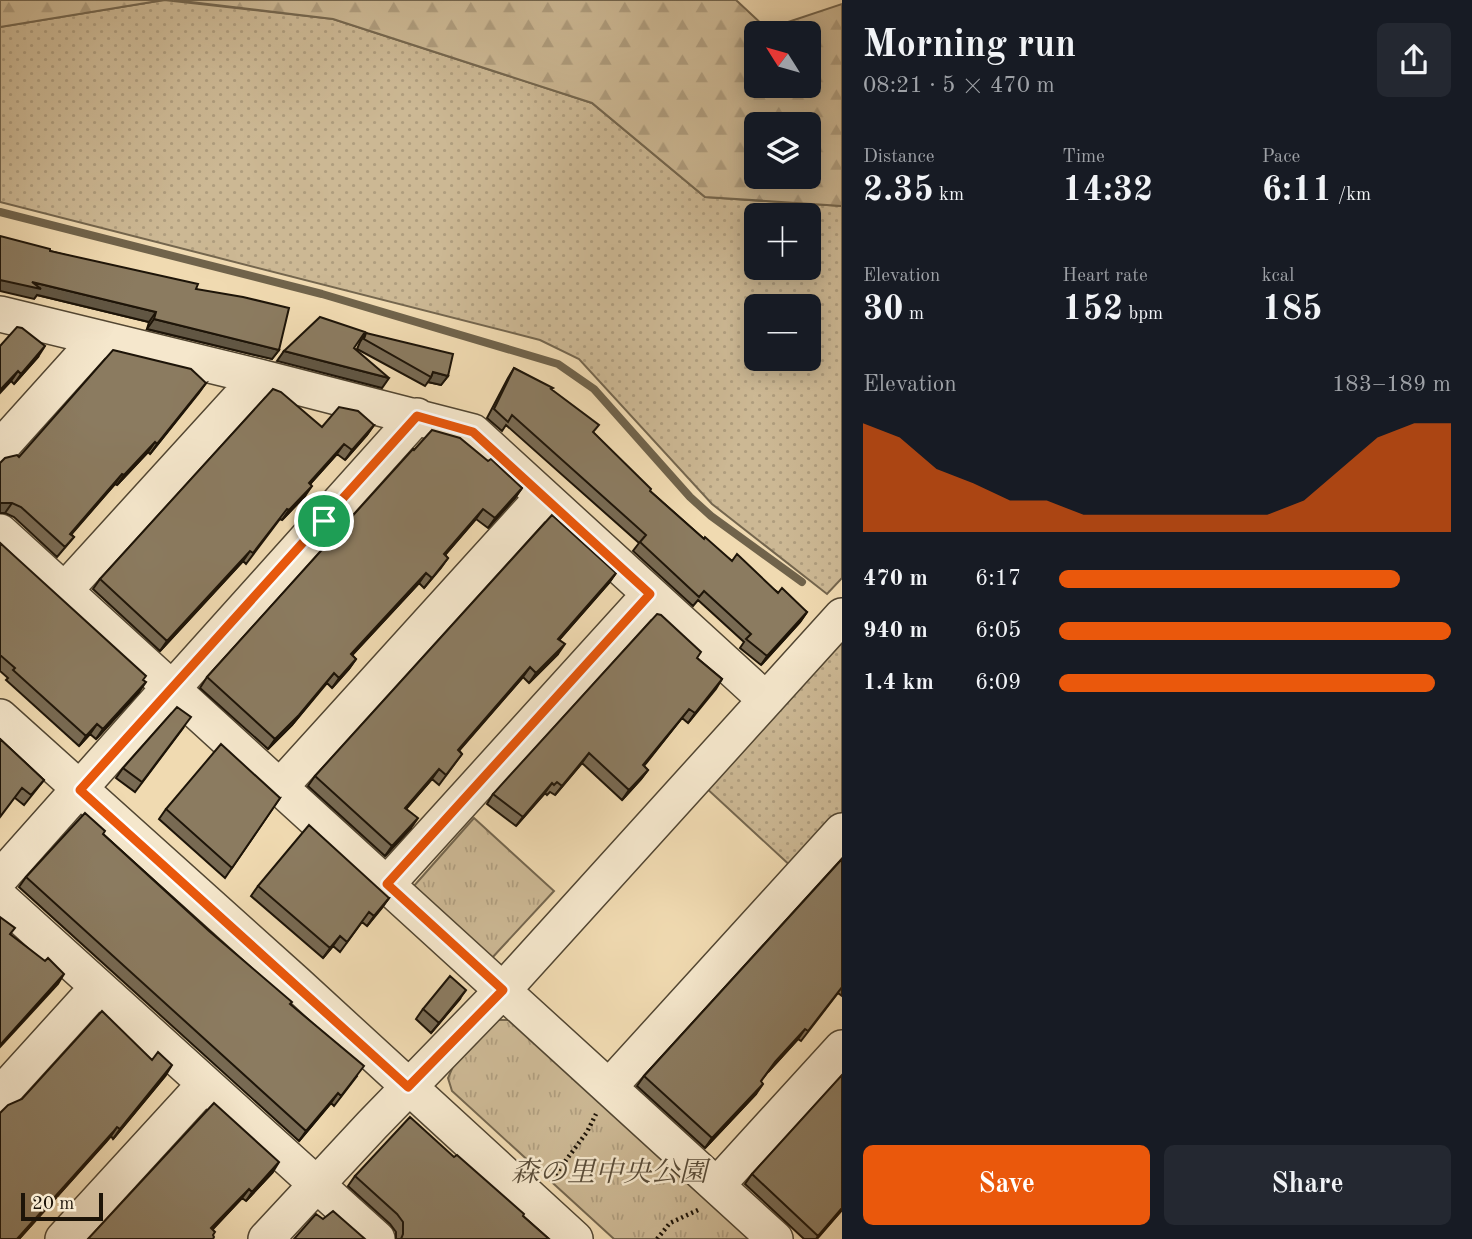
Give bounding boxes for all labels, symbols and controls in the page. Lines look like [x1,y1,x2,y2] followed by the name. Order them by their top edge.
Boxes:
[744,21,821,98] north arrow
[744,21,821,371] map controls
[1377,23,1451,97] button: share
[863,27,1076,65] text: Morning run
[863,74,1055,97] text: 08:21 · 5 × 470 m
[744,112,821,189] button: layers
[863,148,935,167] text: Distance
[1062,148,1105,167] text: Time
[1262,148,1300,167] text: Pace
[863,173,934,208] text: 2.35
[1062,173,1153,208] text: 14:32
[1262,173,1332,208] text: 6:11
[934,186,964,205] text: km
[1332,186,1371,205] text: /km
[744,203,821,280] button: +
[863,267,940,286] text: Elevation
[1062,267,1148,286] text: Heart rate
[1262,267,1294,286] text: kcal
[863,292,904,327] text: 30
[1062,292,1123,327] text: 152
[1262,292,1323,327] text: 185
[744,294,821,371] button: −
[904,305,924,324] text: m
[1123,305,1163,324] text: bpm
[863,373,957,396] text: Elevation
[1332,373,1451,396] text: 183–189 m
[294,491,354,551] pin
[305,502,343,540] icon: arrive
[863,567,928,590] text: 470 m
[975,567,1021,590] text: 6:17
[863,619,928,642] text: 940 m
[975,619,1021,642] text: 6:05
[863,671,934,694] text: 1.4 km
[975,671,1021,694] text: 6:09
[863,1145,1150,1225] button: Save
[1164,1145,1451,1225] button: Share
[511,1157,711,1188] park label: 森の里中央公園
[21,1190,103,1222] scale bar
[32,1195,74,1214] text: 20 m

